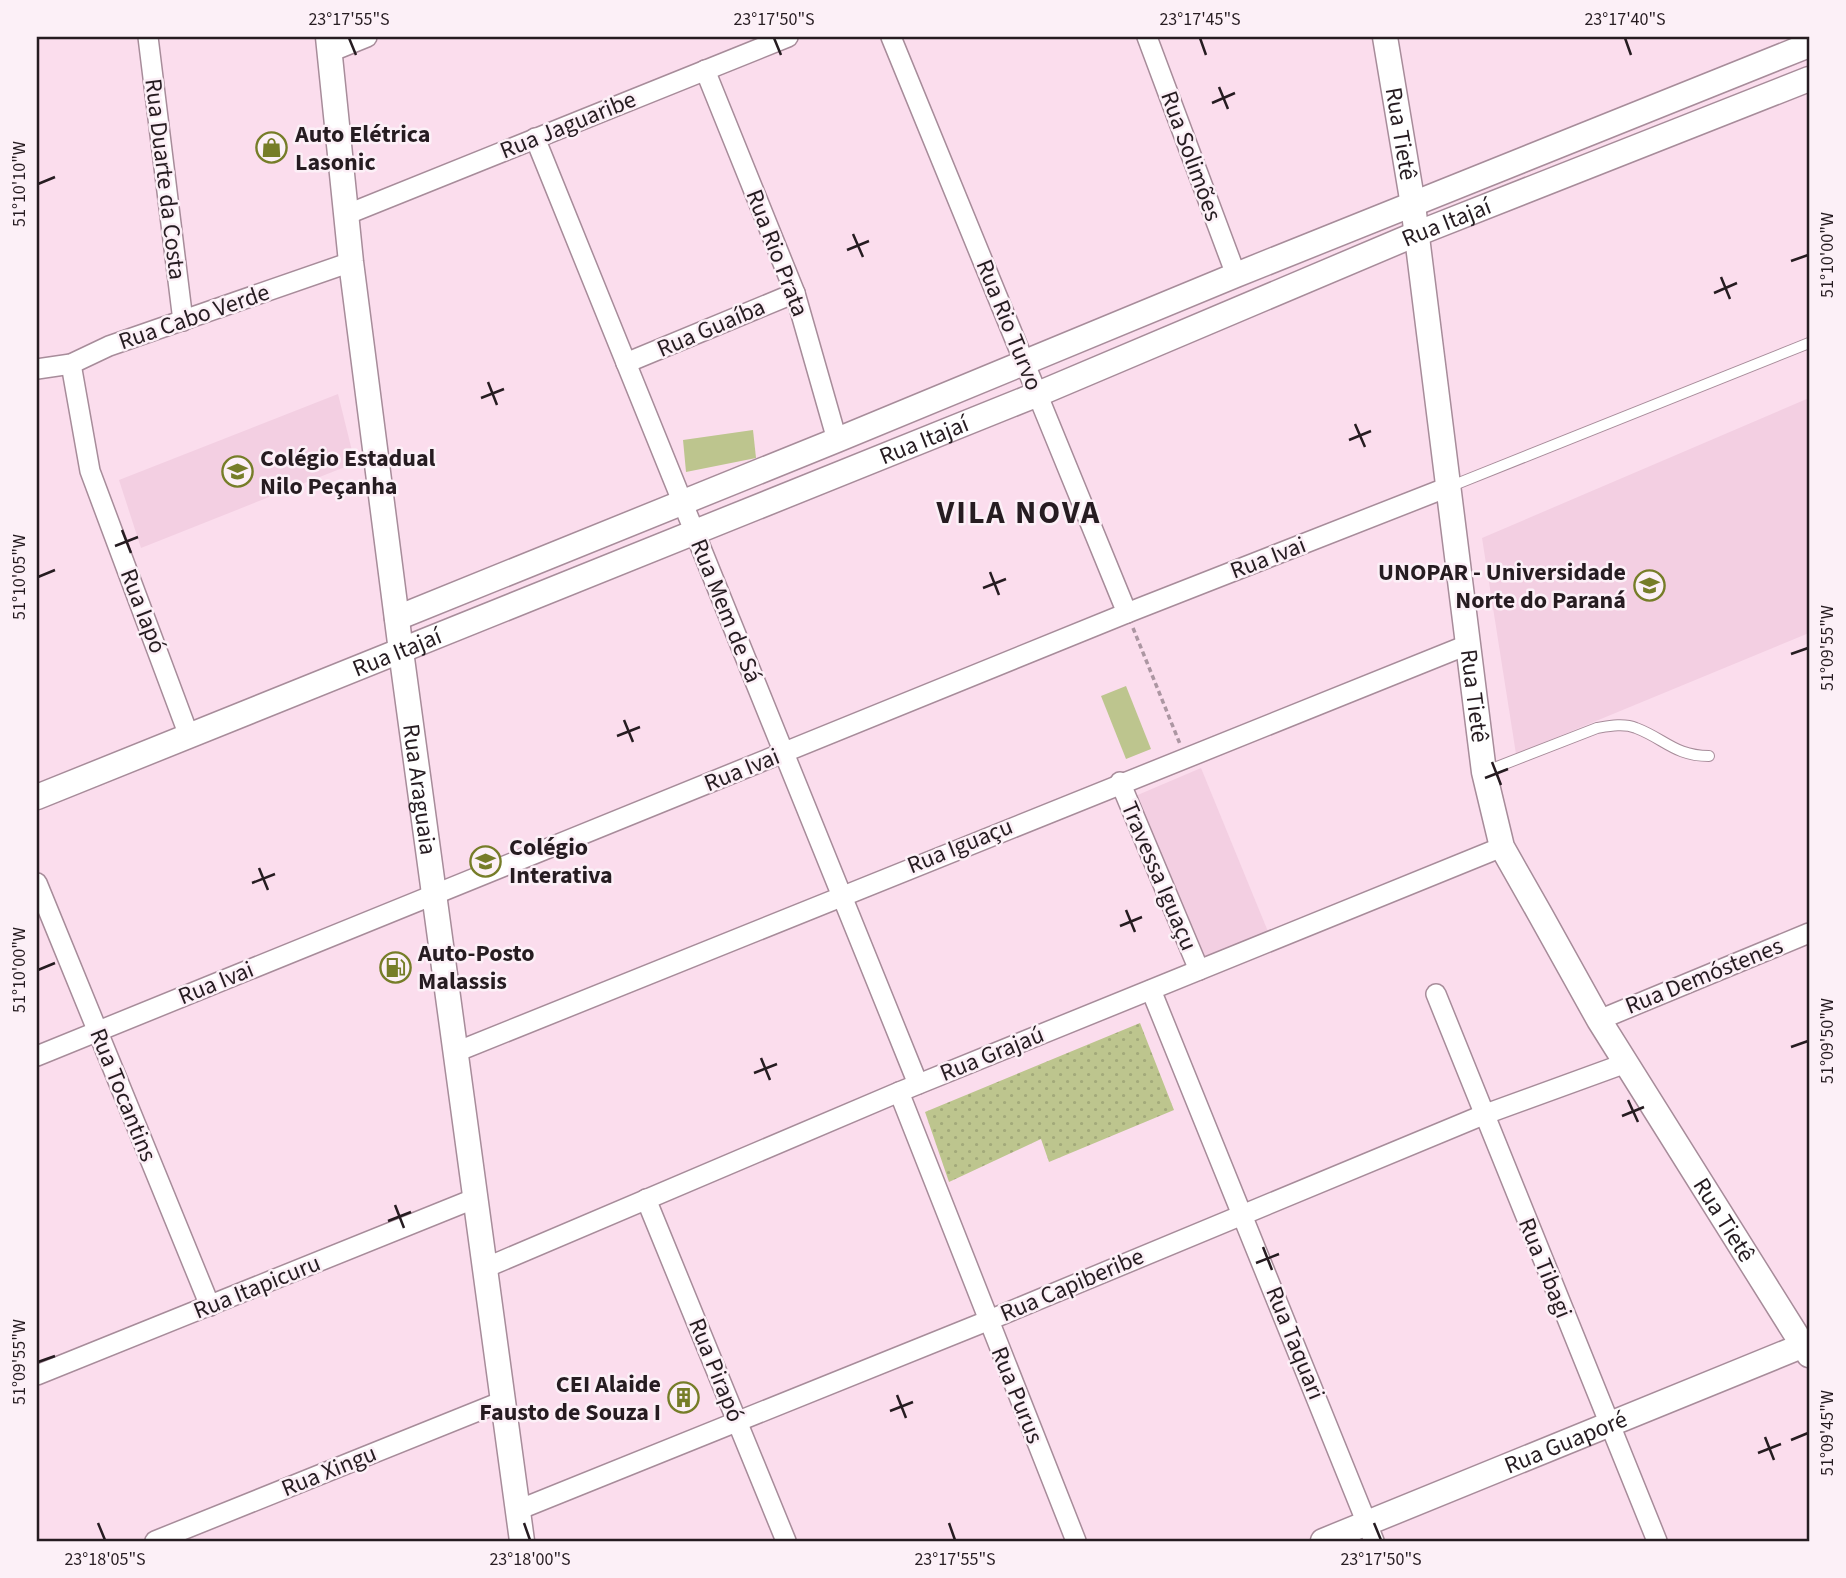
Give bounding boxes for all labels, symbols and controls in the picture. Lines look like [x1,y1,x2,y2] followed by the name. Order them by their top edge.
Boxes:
[308,7,390,32] text: 23°17'55"S
[733,7,815,32] text: 23°17'50"S
[1159,7,1241,32] text: 23°17'45"S
[1584,7,1666,32] text: 23°17'40"S
[135,76,195,282] street label: Rua Duarte da Costa
[495,82,641,168] street label: Rua Jaguaribe
[1376,85,1426,183] street label: Rua Tietê
[1151,86,1231,226] street label: Rua Solimões
[294,117,430,180] place label: Auto Elétrica Lasonic
[255,131,289,165] shop icon: Auto Elétrica Lasonic
[7,141,32,227] text: 51°10'10"W
[737,184,817,322] street label: Rua Rio Prata
[1396,188,1497,256] street label: Rua Itajaí
[1815,212,1840,298] text: 51°10'00"W
[967,254,1051,396] street label: Rua Rio Turvo
[114,275,274,359] street label: Rua Cabo Verde
[651,290,771,366] street label: Rua Guaíba
[874,406,975,474] street label: Rua Itajaí
[260,441,436,504] place label: Colégio Estadual Nilo Peçanha
[220,455,254,489] school or university icon: Colégio Estadual Nilo Peçanha
[936,490,1101,536] district label: VILA NOVA
[1225,528,1311,588] street label: Rua Ivai
[7,534,32,620] text: 51°10'05"W
[681,534,771,688] street label: Rua Mem de Sá
[1378,555,1626,618] place label: UNOPAR - Universidade Norte do Paraná
[111,563,175,659] street label: Rua Iapó
[1632,569,1666,603] school or university icon: UNOPAR - Universidade Norte do Paraná
[1815,605,1840,691] text: 51°09'55"W
[347,618,448,686] street label: Rua Itajaí
[1451,647,1498,745] street label: Rua Tietê
[394,722,446,857] street label: Rua Araguaia
[699,739,785,801] street label: Rua Ivai
[1112,796,1206,956] street label: Travessa Iguaçu
[902,809,1018,883] street label: Rua Iguaçu
[509,830,613,893] place label: Colégio Interativa
[469,844,503,878] school or university icon: Colégio Interativa
[7,927,32,1013] text: 51°10'00"W
[1620,928,1788,1024] street label: Rua Demóstenes
[417,936,535,999] place label: Auto-Posto Malassis
[378,950,412,984] fuel station icon: Auto-Posto Malassis
[173,952,259,1014] street label: Rua Ivai
[1815,998,1840,1084] text: 51°09'50"W
[935,1017,1049,1091] street label: Rua Grajaú
[80,1023,166,1167] street label: Rua Tocantins
[1684,1171,1764,1269] street label: Rua Tietê
[1509,1213,1581,1323] street label: Rua Tibagi
[995,1239,1149,1331] street label: Rua Capiberibe
[188,1246,326,1328] street label: Rua Itapicuru
[1256,1281,1334,1405] street label: Rua Taquari
[679,1313,753,1427] street label: Rua Pirapó
[7,1319,32,1405] text: 51°09'55"W
[982,1341,1052,1449] street label: Rua Purus
[479,1367,661,1430] place label: CEI Alaide Fausto de Souza I
[667,1381,701,1415] building icon: CEI Alaide Fausto de Souza I
[1815,1390,1840,1476] text: 51°09'45"W
[1499,1401,1632,1483] street label: Rua Guaporé
[276,1436,382,1506] street label: Rua Xingu
[64,1547,146,1572] text: 23°18'05"S
[489,1547,571,1572] text: 23°18'00"S
[914,1547,996,1572] text: 23°17'55"S
[1340,1547,1422,1572] text: 23°17'50"S

